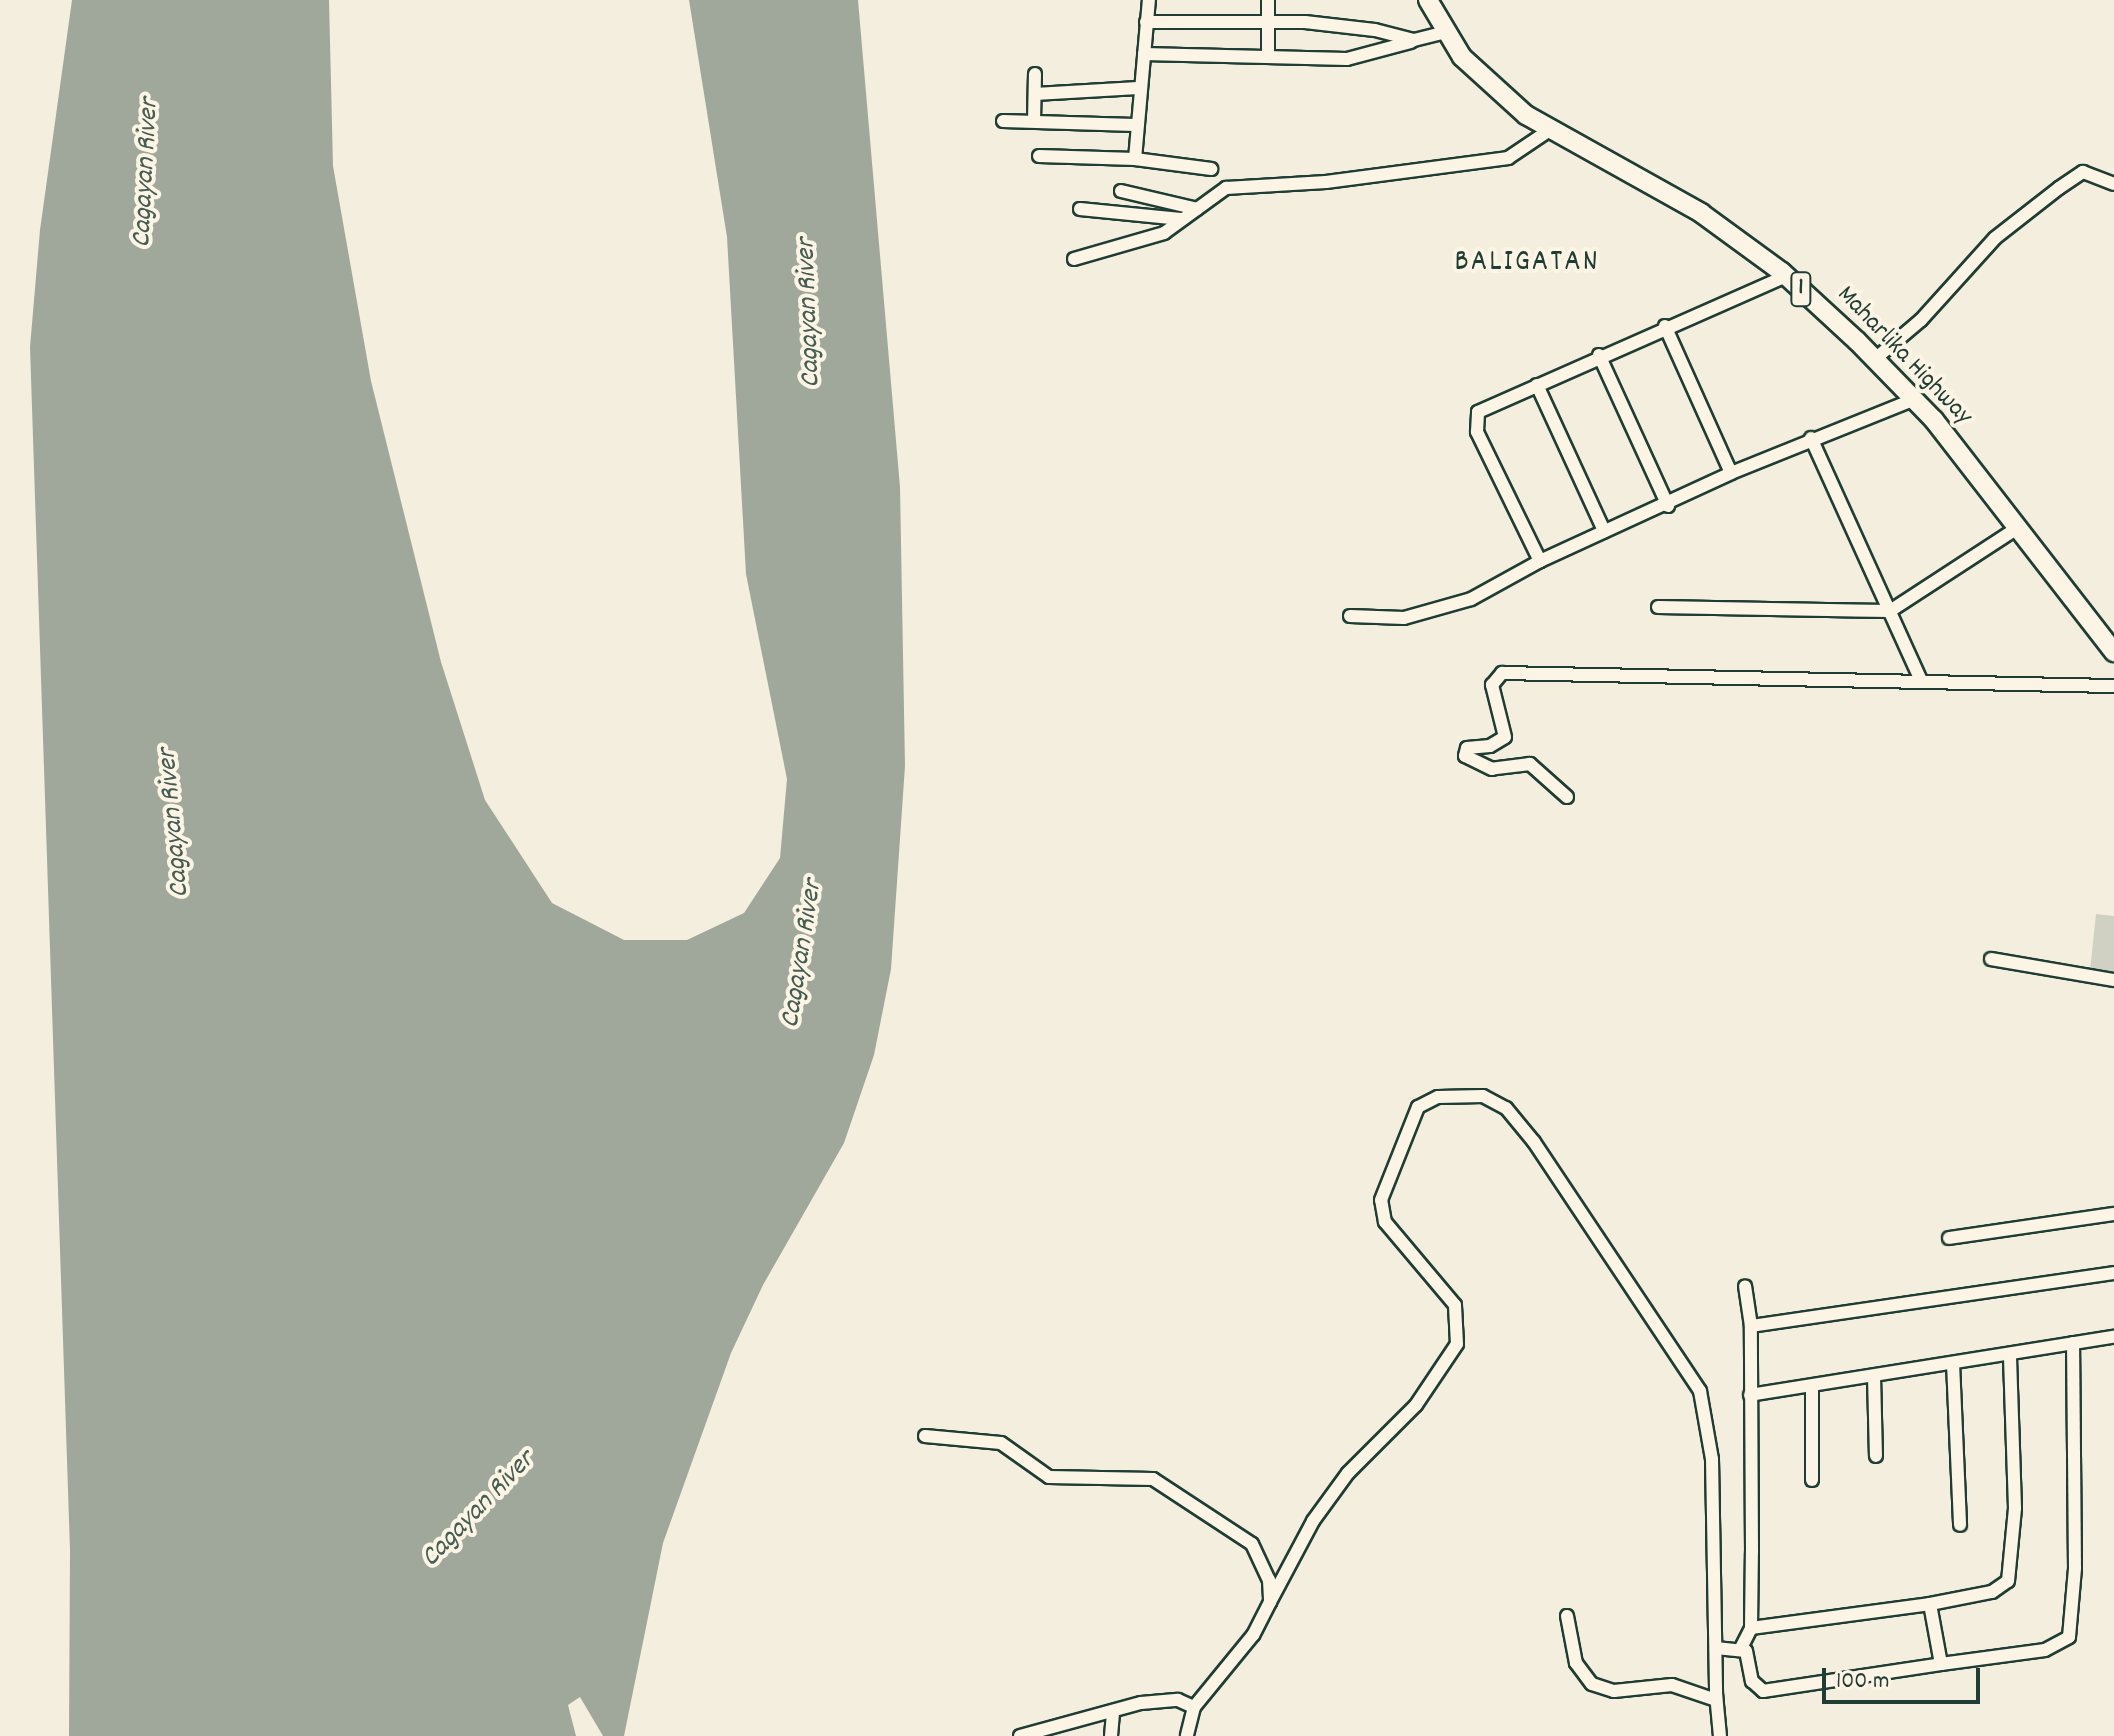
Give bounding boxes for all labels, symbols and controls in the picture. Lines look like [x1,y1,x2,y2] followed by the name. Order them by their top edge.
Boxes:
[126,98,168,248] water label: Cagayan River
[791,238,829,388] water label: Cagayan River
[1455,246,1599,282] district label: BALIGATAN
[1789,269,1813,309] road number: 1
[1830,280,1978,432] street label: Maharlika Highway
[152,747,198,899] water label: Cagayan River
[775,878,831,1030] water label: Cagayan River
[415,1445,543,1575] water label: Cagayan River
[1826,1652,1984,1702] scale bar
[1836,1665,1889,1699] text: 100 m

